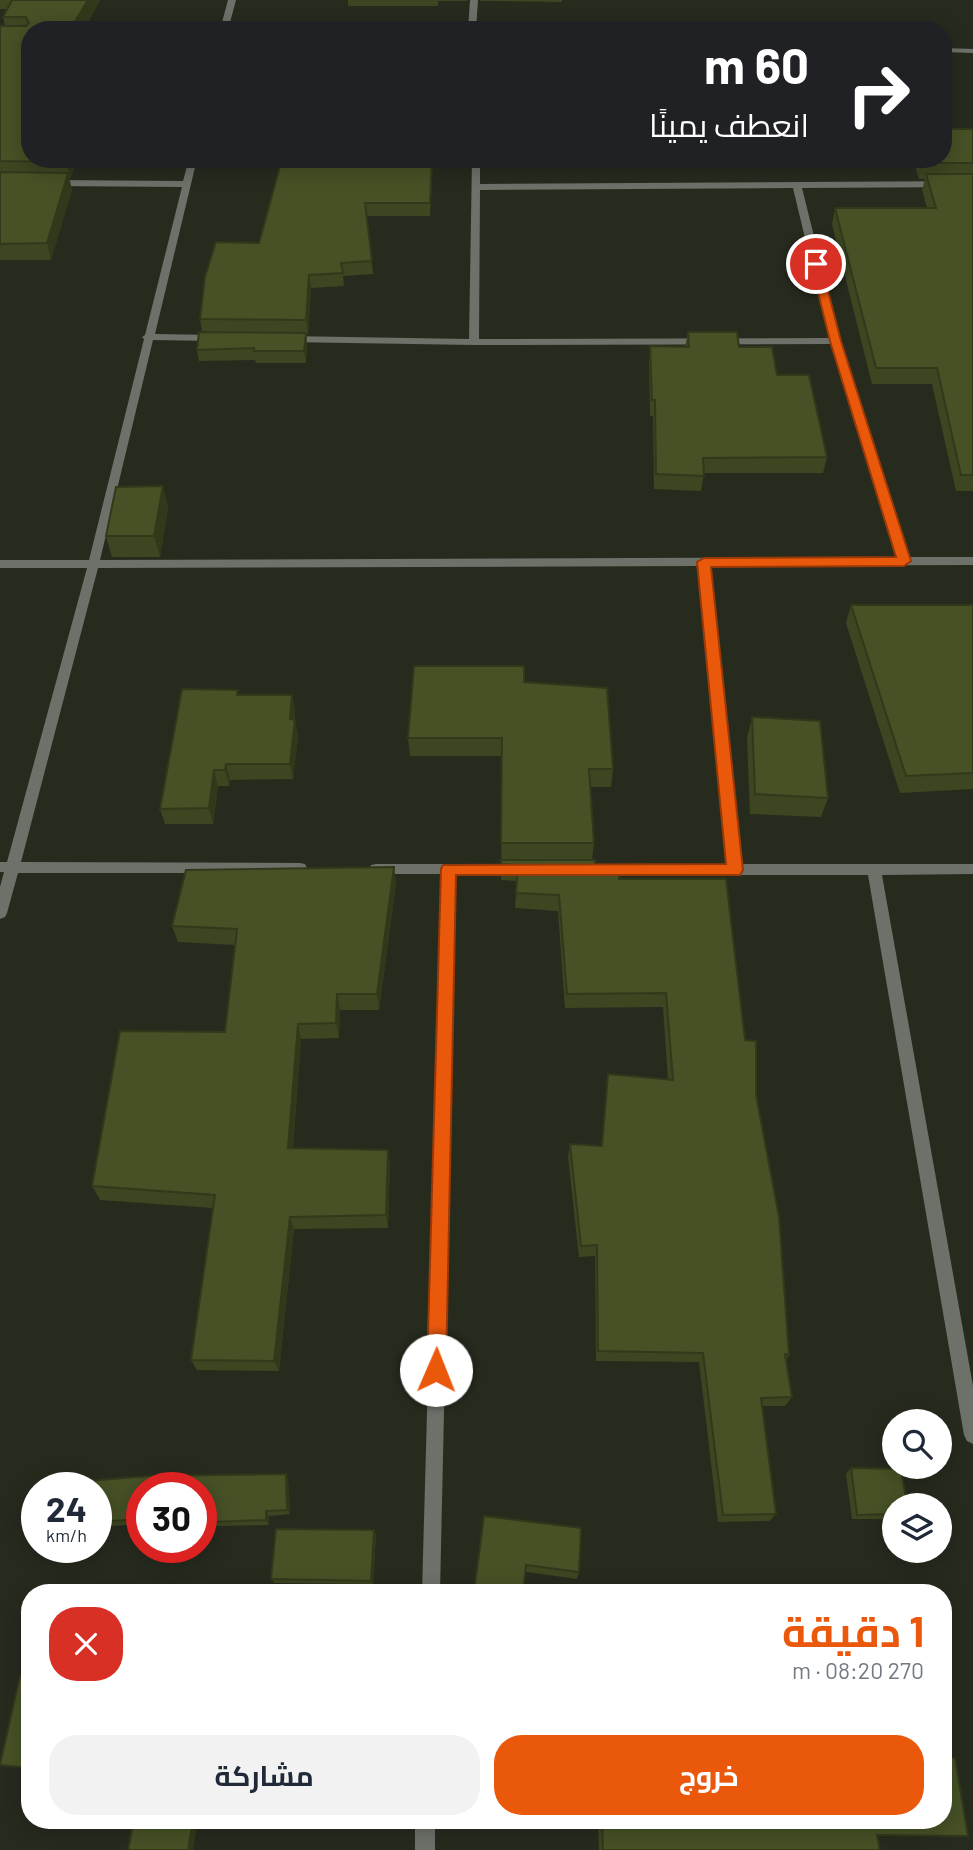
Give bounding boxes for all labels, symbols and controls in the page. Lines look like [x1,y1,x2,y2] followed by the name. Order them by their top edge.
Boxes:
[704,35,809,94] text: 60 m
[833,49,924,140] icon: right
[649,105,809,143] text: انعطف يمينًا
[786,234,846,294] pin
[797,245,835,283] icon: arrive
[399,1333,473,1407] position arrow
[882,1409,952,1563] map controls
[882,1409,952,1479] button: search
[126,1472,217,1563] speed limit sign: 30
[46,1487,87,1529] text: 24
[882,1493,952,1563] button: layers
[46,1524,87,1546] text: km/h
[782,1605,924,1655] text: 1 دقيقة
[49,1607,123,1681] button: close
[792,1656,924,1684] text: 270 m · 08:20
[49,1735,480,1815] button: مشاركة
[494,1735,924,1815] button: خروج

